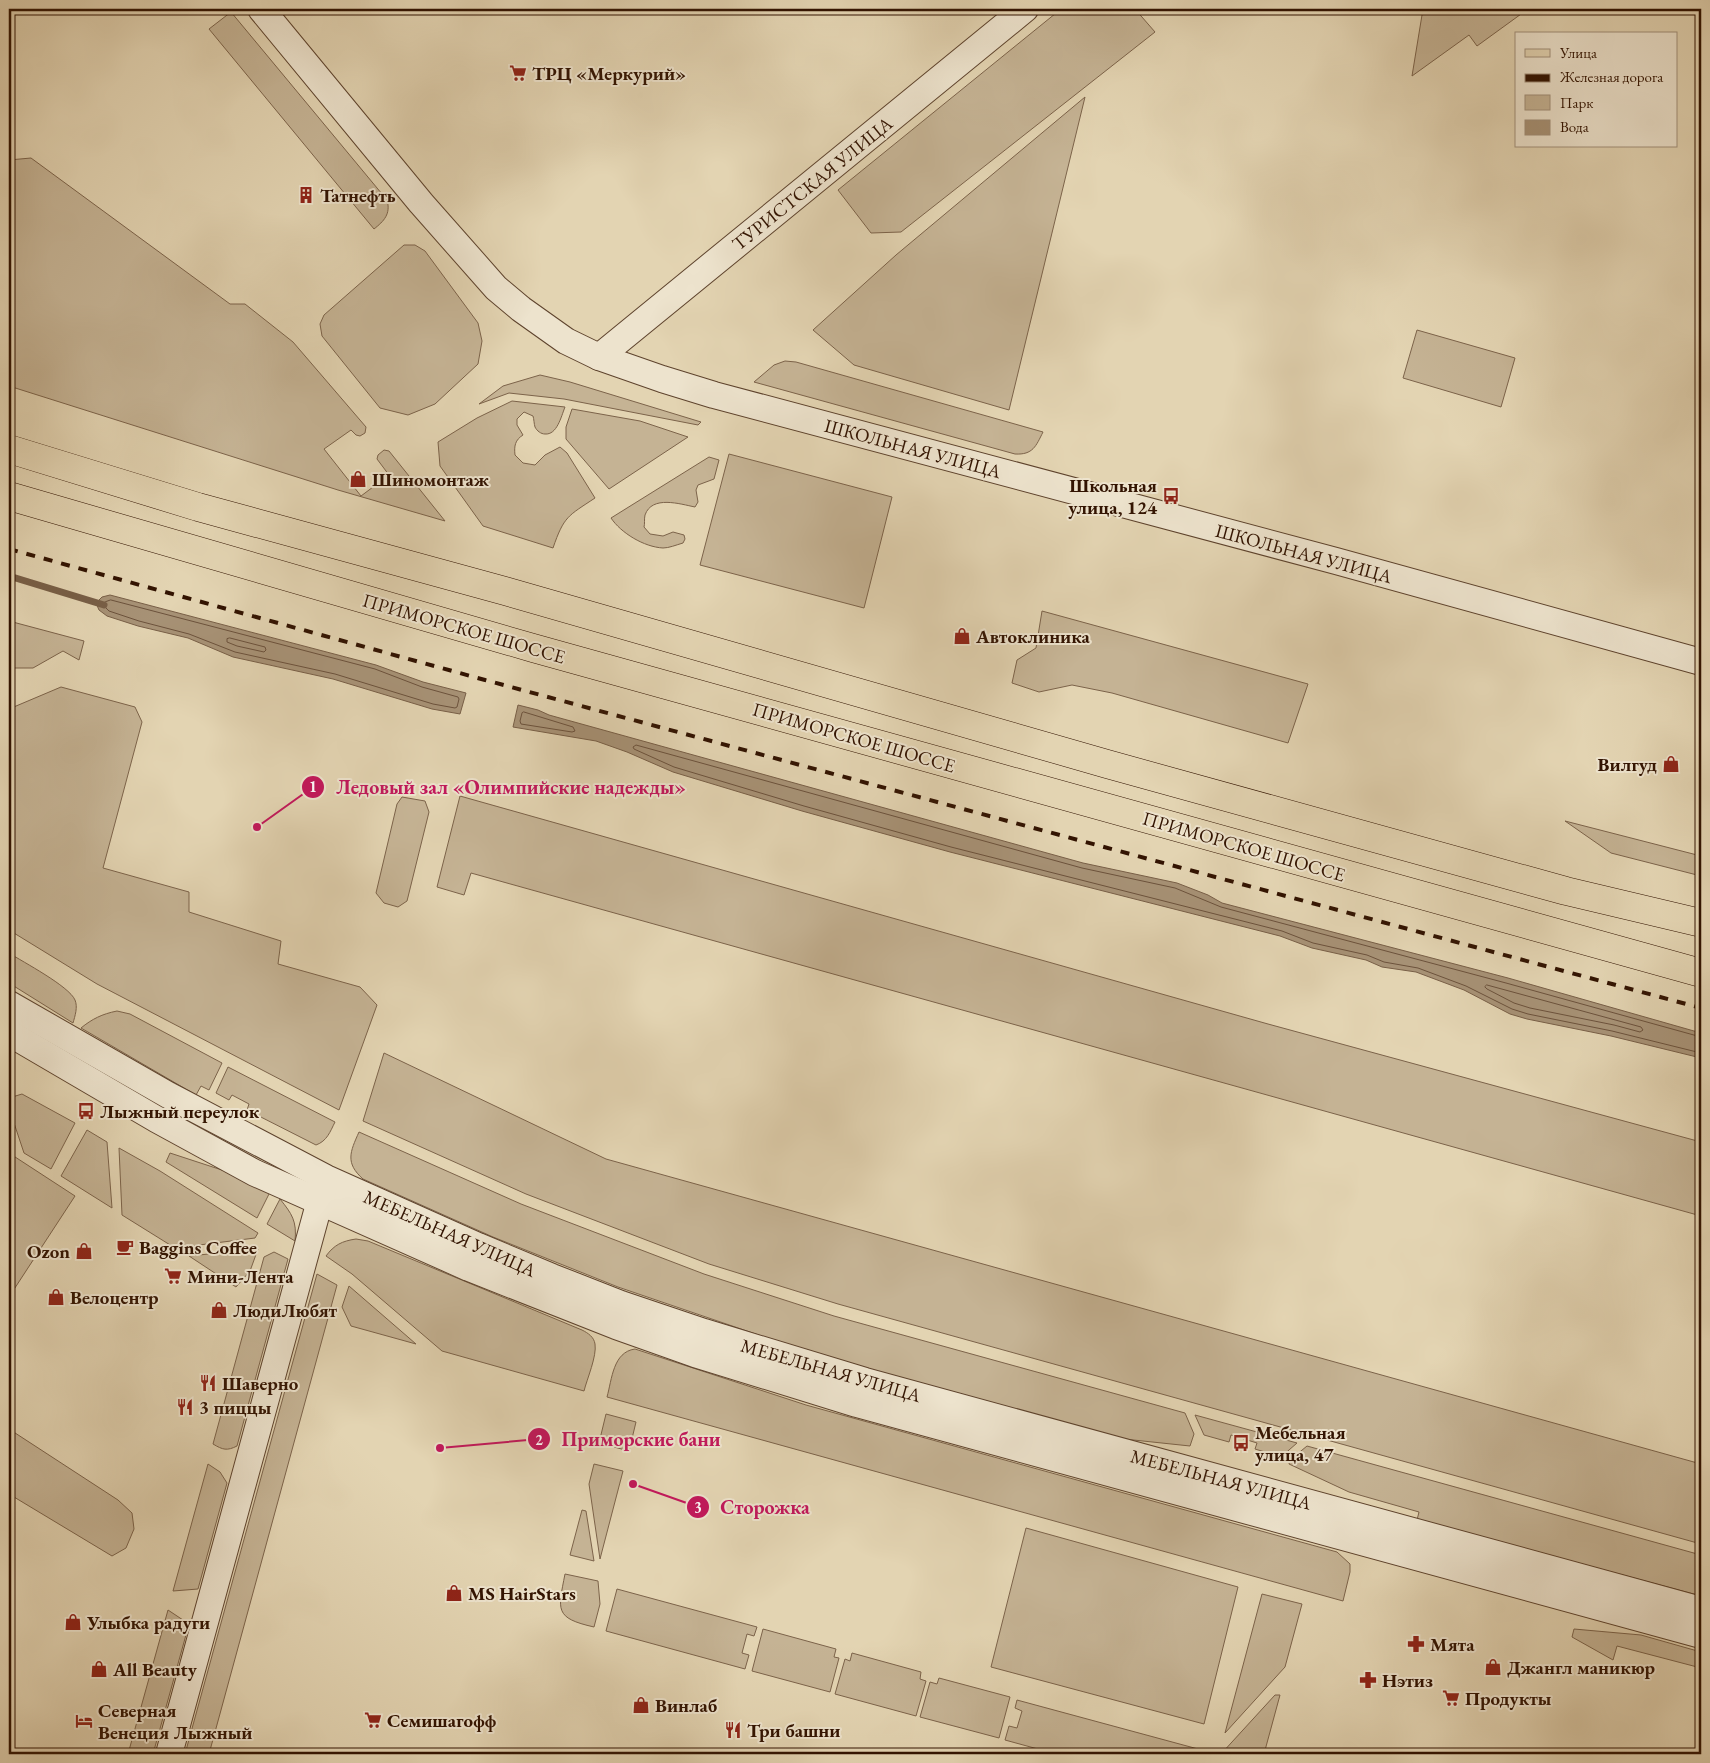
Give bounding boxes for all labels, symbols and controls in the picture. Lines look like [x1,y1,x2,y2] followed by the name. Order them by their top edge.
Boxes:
[1515,32,1678,148] legend
[1559,43,1597,62] text: Улица
[532,61,686,86] place label: ТРЦ «Меркурий»
[508,63,528,83] supermarket icon: ТРЦ «Меркурий»
[1559,67,1663,86] text: Железная дорога
[1560,93,1593,112] text: Парк
[727,110,898,256] street label: ТУРИСТСКАЯ УЛИЦА
[1560,117,1589,136] text: Вода
[320,183,396,208] place label: Татнефть
[296,185,316,205] building icon: Татнефть
[822,413,1005,484] street label: ШКОЛЬНАЯ УЛИЦА
[372,467,490,492] place label: Шиномонтаж
[348,469,368,489] shop icon: Шиномонтаж
[1068,473,1158,520] place label: Школьная улица, 124
[1161,486,1181,506] bus stop icon: Школьная улица, 124
[1213,518,1396,589] street label: ШКОЛЬНАЯ УЛИЦА
[360,588,568,669] street label: ПРИМОРСКОЕ ШОССЕ
[975,624,1090,649] place label: Автоклиника
[952,626,972,646] shop icon: Автоклиника
[750,697,958,778] street label: ПРИМОРСКОЕ ШОССЕ
[1598,752,1657,777] place label: Вилгуд
[1661,754,1681,774] shop icon: Вилгуд
[301,770,696,805] callout: Ледовый зал «Олимпийские надежды»
[336,774,686,800] text: Ледовый зал «Олимпийские надежды»
[309,777,317,796] text: 1
[1140,806,1348,887] street label: ПРИМОРСКОЕ ШОССЕ
[100,1099,260,1124] place label: Лыжный переулок
[76,1101,96,1121] bus stop icon: Лыжный переулок
[360,1184,541,1283] street label: МЕБЕЛЬНАЯ УЛИЦА
[139,1235,257,1260] place label: Baggins Coffee
[115,1237,135,1257] cafe icon: Baggins Coffee
[27,1239,70,1264] place label: Ozon
[74,1241,94,1261] shop icon: Ozon
[187,1264,294,1289] place label: Мини-Лента
[163,1266,183,1286] supermarket icon: Мини-Лента
[70,1285,159,1310] place label: Велоцентр
[46,1287,66,1307] shop icon: Велоцентр
[233,1298,338,1323] place label: ЛюдиЛюбят
[209,1300,229,1320] shop icon: ЛюдиЛюбят
[738,1333,925,1408] street label: МЕБЕЛЬНАЯ УЛИЦА
[222,1371,299,1396] place label: Шаверно
[198,1373,218,1393] restaurant icon: Шаверно
[199,1395,272,1420] place label: 3 пиццы
[175,1397,195,1417] restaurant icon: 3 пиццы
[1255,1420,1346,1467] place label: Мебельная улица, 47
[527,1422,731,1457] callout: Приморские бани
[561,1426,721,1452] text: Приморские бани
[535,1430,543,1449] text: 2
[1231,1433,1251,1453] bus stop icon: Мебельная улица, 47
[1128,1443,1315,1516] street label: МЕБЕЛЬНАЯ УЛИЦА
[685,1490,820,1525] callout: Сторожка
[720,1494,810,1520] text: Сторожка
[694,1498,702,1517] text: 3
[468,1581,576,1606] place label: MS HairStars
[444,1583,464,1603] shop icon: MS HairStars
[86,1610,210,1635] place label: Улыбка радуги
[63,1612,83,1632] shop icon: Улыбка радуги
[1430,1632,1475,1657] place label: Мята
[1406,1634,1426,1654] pharmacy icon: Мята
[1507,1655,1655,1680] place label: Джангл маникюр
[112,1657,198,1682] place label: All Beauty
[1483,1657,1503,1677] shop icon: Джангл маникюр
[89,1659,109,1679] shop icon: All Beauty
[1382,1668,1433,1693] place label: Нэтиз
[1358,1670,1378,1690] pharmacy icon: Нэтиз
[1465,1686,1552,1711] place label: Продукты
[1441,1688,1461,1708] supermarket icon: Продукты
[655,1693,718,1718] place label: Винлаб
[631,1695,651,1715] shop icon: Винлаб
[98,1698,252,1745] place label: Северная Венеция Лыжный
[387,1708,497,1733] place label: Семишагофф
[363,1710,383,1730] supermarket icon: Семишагофф
[74,1711,94,1731] hotel icon: Северная Венеция Лыжный
[747,1718,841,1743] place label: Три башни
[723,1720,743,1740] restaurant icon: Три башни

